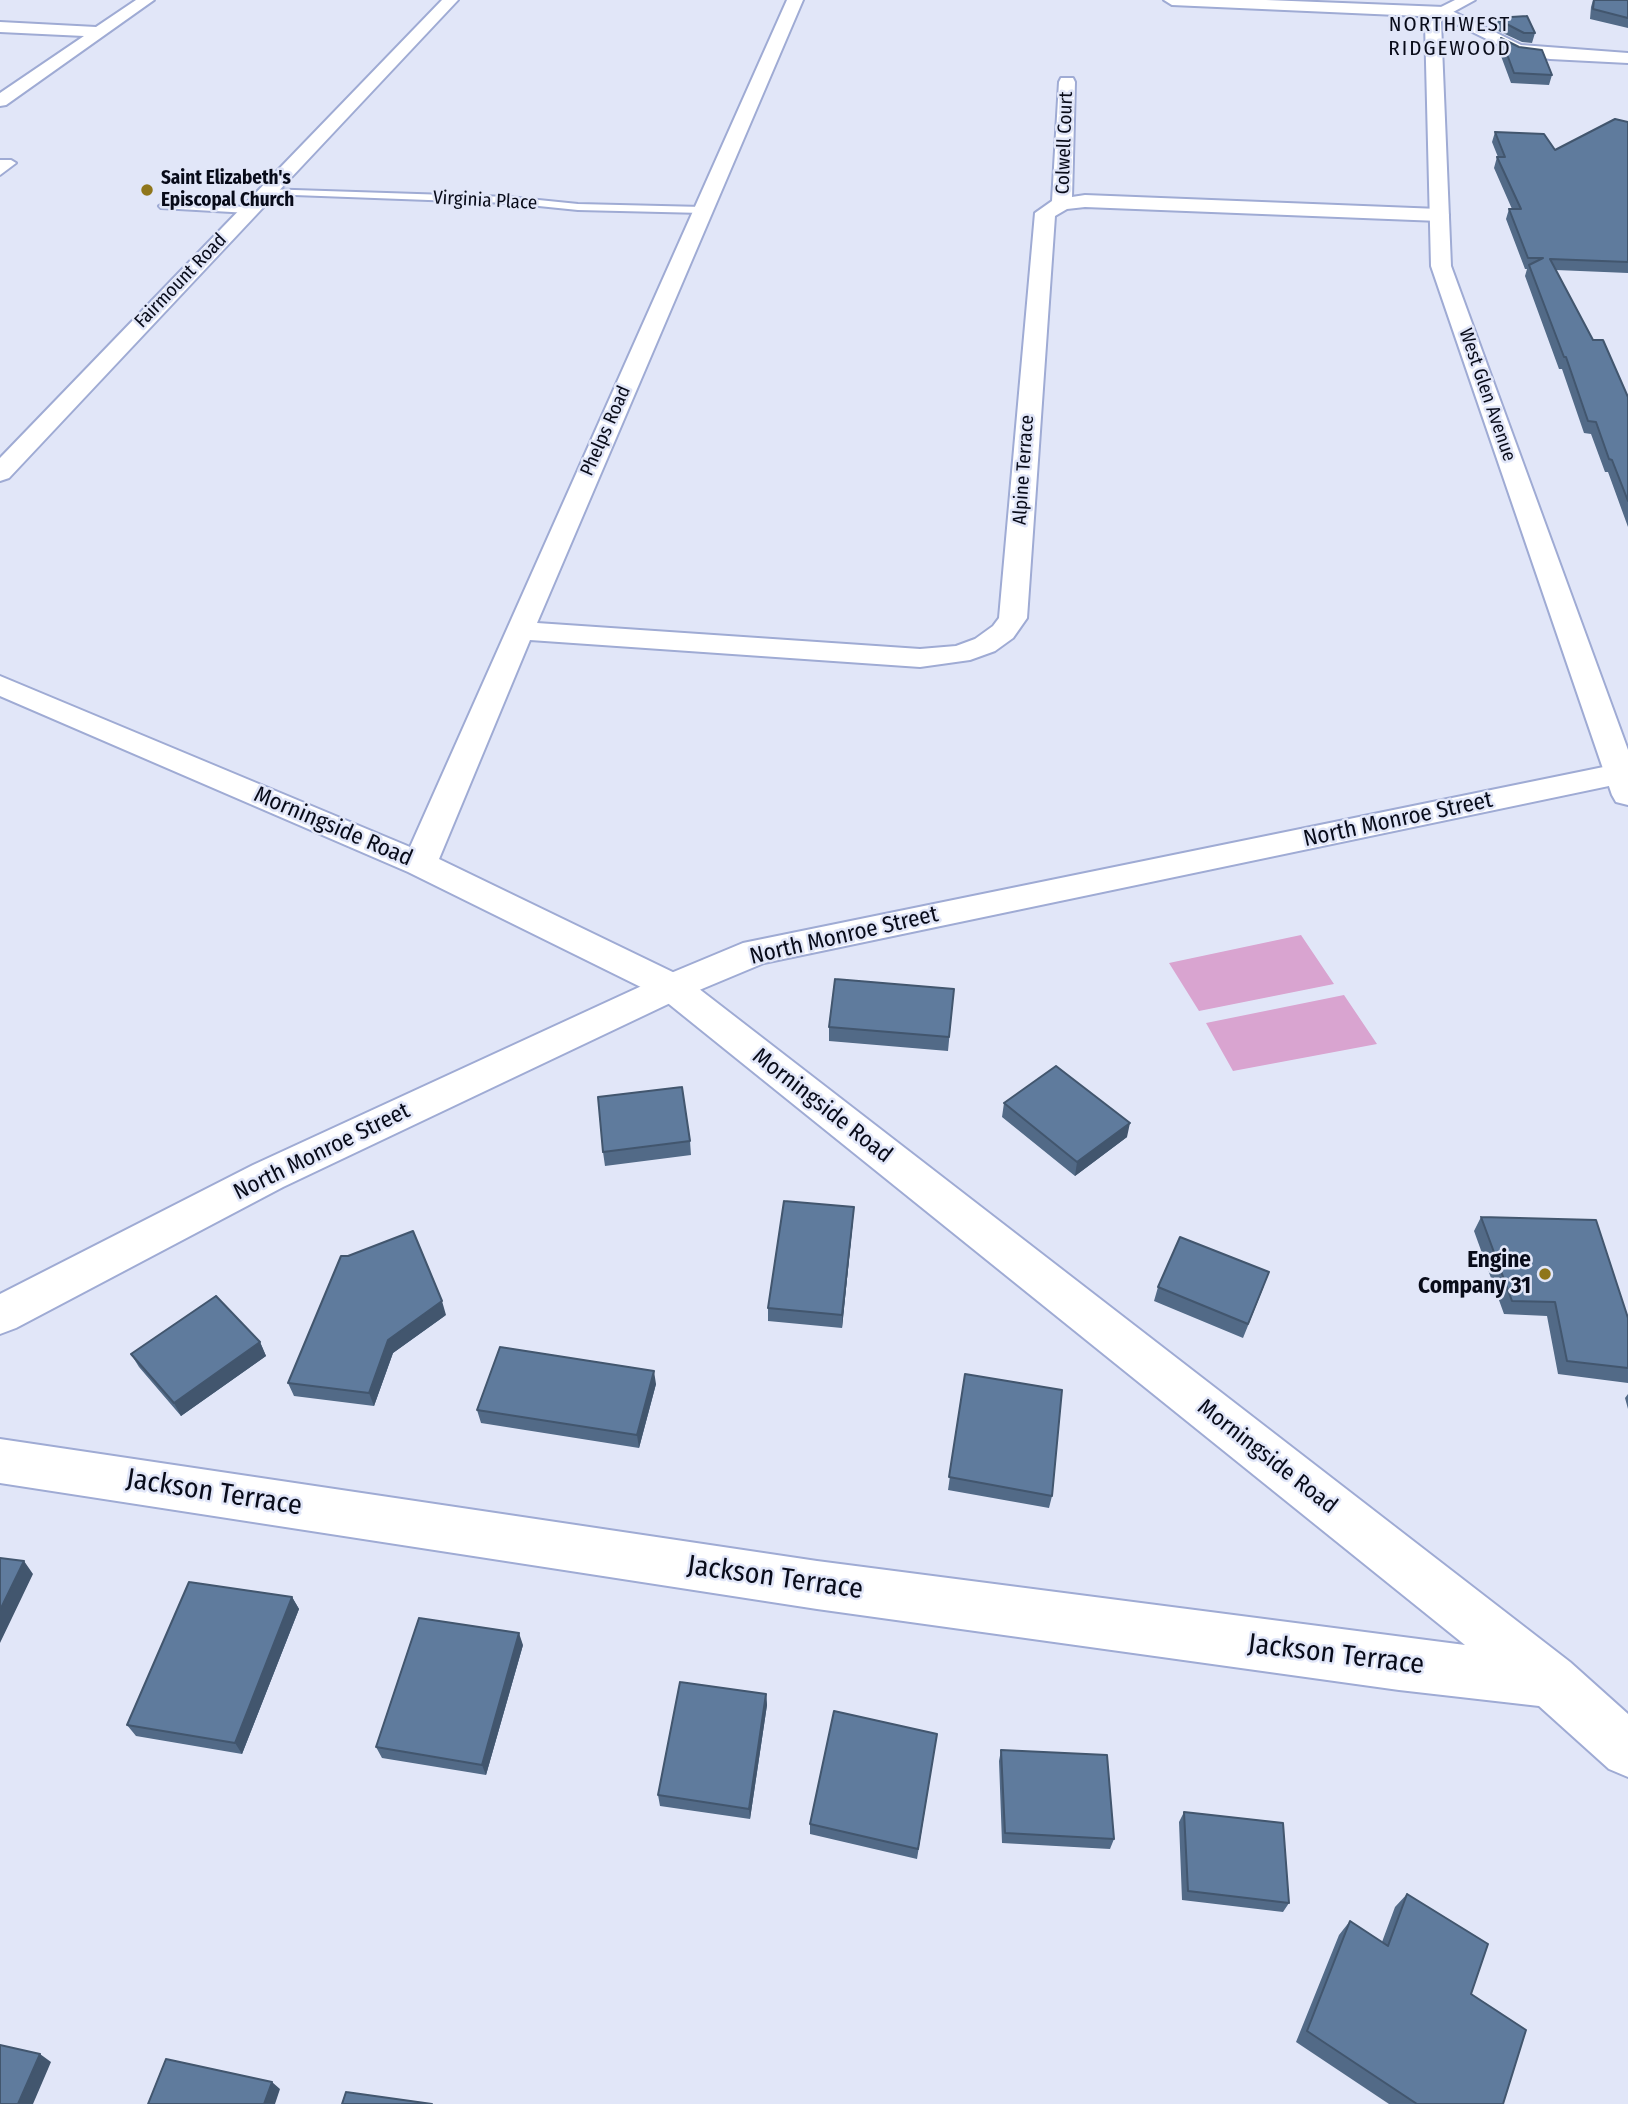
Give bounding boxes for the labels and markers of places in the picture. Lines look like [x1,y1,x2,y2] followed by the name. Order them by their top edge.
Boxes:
[161,168,294,212] place label: Saint Elizabeth's Episcopal Church
[139,182,155,198] marker: Saint Elizabeth's Episcopal Church
[1418,1247,1531,1301] place label: Engine Company 31
[1537,1266,1553,1282] marker: Engine Company 31

